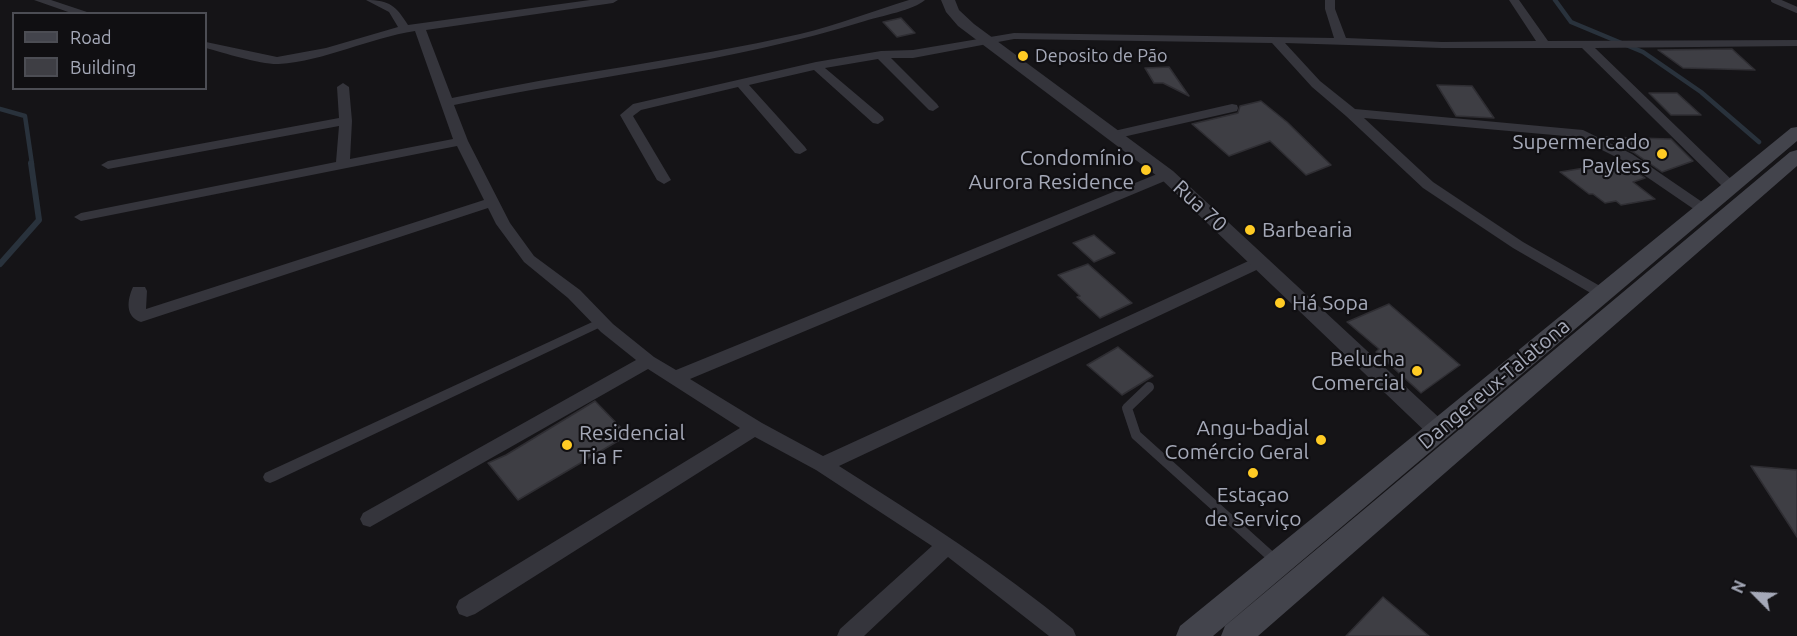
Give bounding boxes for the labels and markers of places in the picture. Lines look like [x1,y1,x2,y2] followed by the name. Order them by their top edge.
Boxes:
[1035,45,1168,67] place label: Deposito de Pão
[1016,49,1030,63] marker: Deposito de Pão
[1512,129,1650,179] place label: Supermercado Payless
[969,145,1134,195] place label: Condomínio Aurora Residence
[1655,147,1669,161] marker: Supermercado Payless
[1139,163,1153,177] marker: Condomínio Aurora Residence
[1262,217,1353,243] place label: Barbearia
[1243,223,1257,237] marker: Barbearia
[1292,290,1369,316] place label: Há Sopa
[1273,296,1287,310] marker: Há Sopa
[1311,346,1405,396] place label: Belucha Comercial
[1410,364,1424,378] marker: Belucha Comercial
[1164,415,1309,465] place label: Angu-badjal Comércio Geral
[579,420,685,470] place label: Residencial Tia F
[1314,433,1328,447] marker: Angu-badjal Comércio Geral
[560,438,574,452] marker: Residencial Tia F
[1246,466,1260,480] marker: Estaçao de Serviço
[1204,482,1302,532] place label: Estaçao de Serviço

